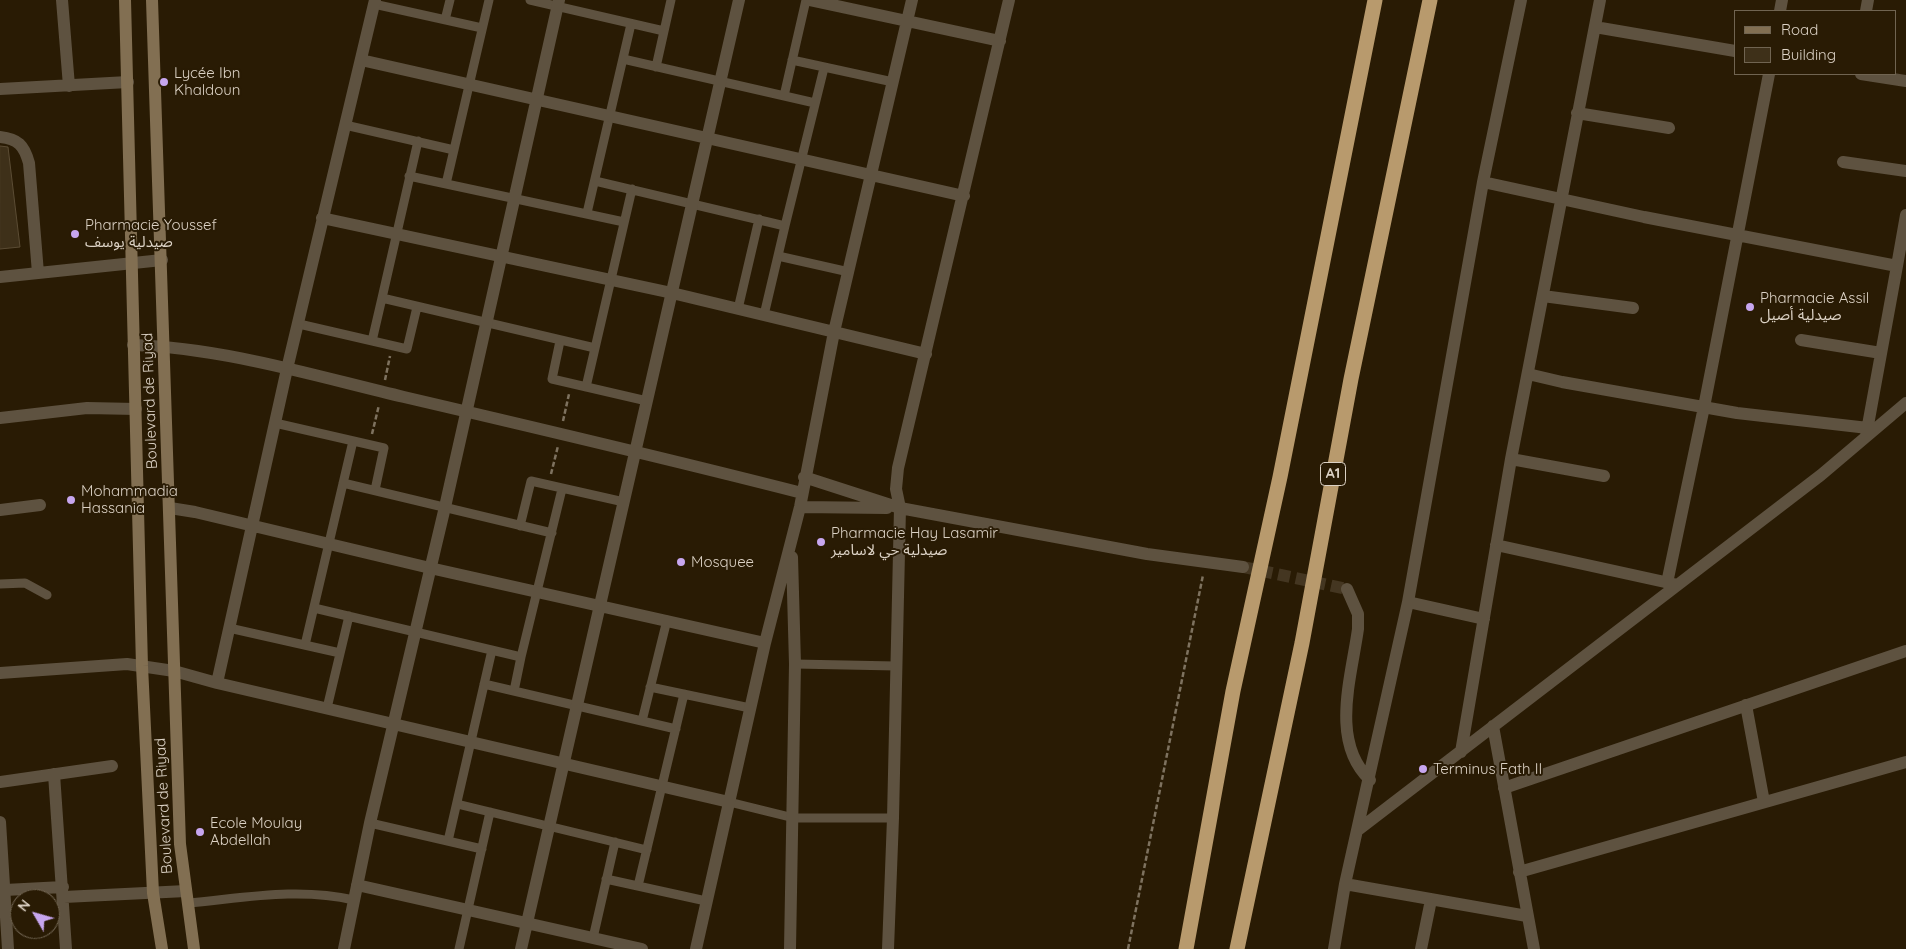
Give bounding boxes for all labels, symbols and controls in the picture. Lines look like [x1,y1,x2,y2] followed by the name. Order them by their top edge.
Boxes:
[1734,10,1896,75] legend
[1781,20,1818,39] text: Road
[1781,45,1836,64] text: Building
[174,64,240,99] place label: Lycée Ibn Khaldoun
[158,76,170,88] marker: Lycée Ibn Khaldoun
[85,216,217,251] place label: Pharmacie Youssef صيدلية يوسف
[69,228,81,240] marker: Pharmacie Youssef صيدلية يوسف
[1760,289,1869,324] place label: Pharmacie Assil صيدلية أصيل
[1744,301,1756,313] marker: Pharmacie Assil صيدلية أصيل
[139,333,161,469] street label: Boulevard de Riyad
[1320,462,1346,486] road number: A1
[81,482,178,517] place label: Mohammadia Hassania
[65,494,77,506] marker: Mohammadia Hassania
[831,524,998,559] place label: Pharmacie Hay Lasamir صيدلية حي لاسامير
[815,536,827,548] marker: Pharmacie Hay Lasamir صيدلية حي لاسامير
[691,553,754,571] place label: Mosquee
[675,556,687,568] marker: Mosquee
[151,737,177,875] street label: Boulevard de Riyad
[1433,760,1542,778] place label: Terminus Fath II
[1417,763,1429,775] marker: Terminus Fath II
[210,814,302,849] place label: Ecole Moulay Abdellah
[194,826,206,838] marker: Ecole Moulay Abdellah
[10,889,60,939] north arrow
[14,896,34,915] text: N

